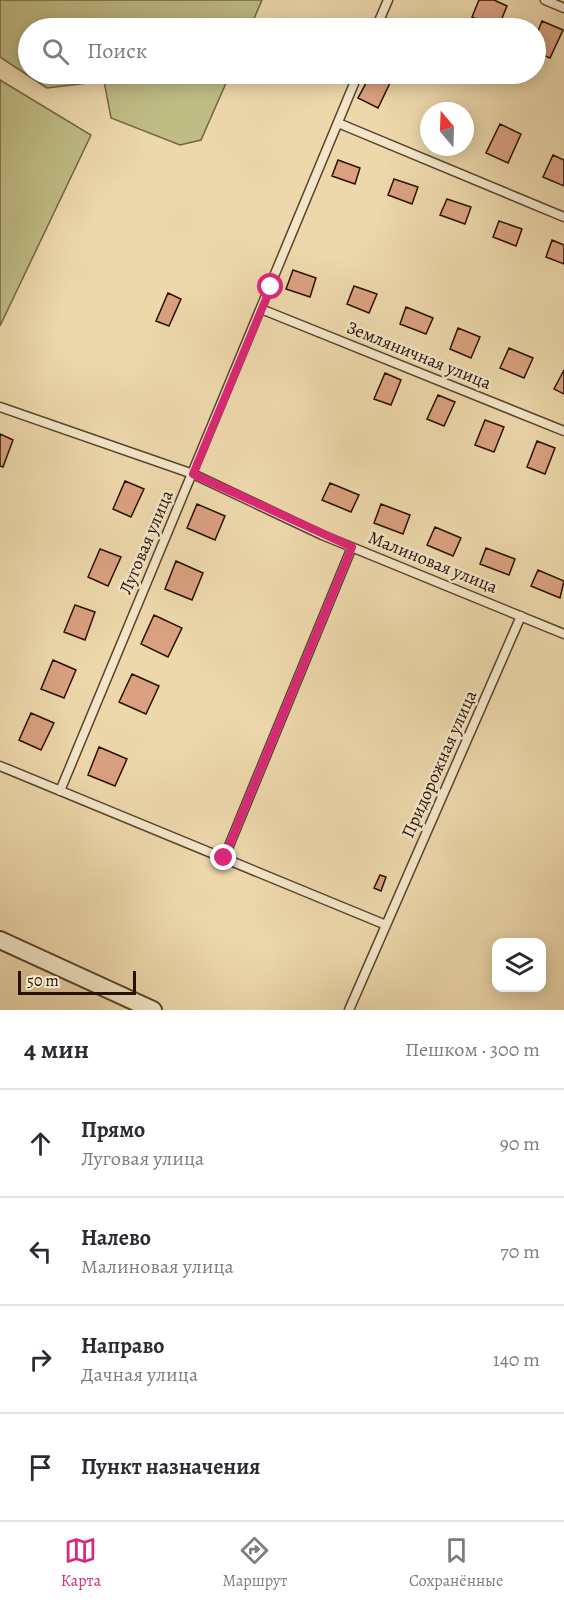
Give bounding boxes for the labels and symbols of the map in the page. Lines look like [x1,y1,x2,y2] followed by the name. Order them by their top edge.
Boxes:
[420,102,474,156] north arrow
[257,273,283,299] route start
[343,315,495,395] street label: Земляничная улица
[113,486,179,598] street label: Луговая улица
[365,525,502,599] street label: Малиновая улица
[396,686,483,842] street label: Придорожная улица
[210,844,236,870] route end
[18,968,136,995] scale bar

